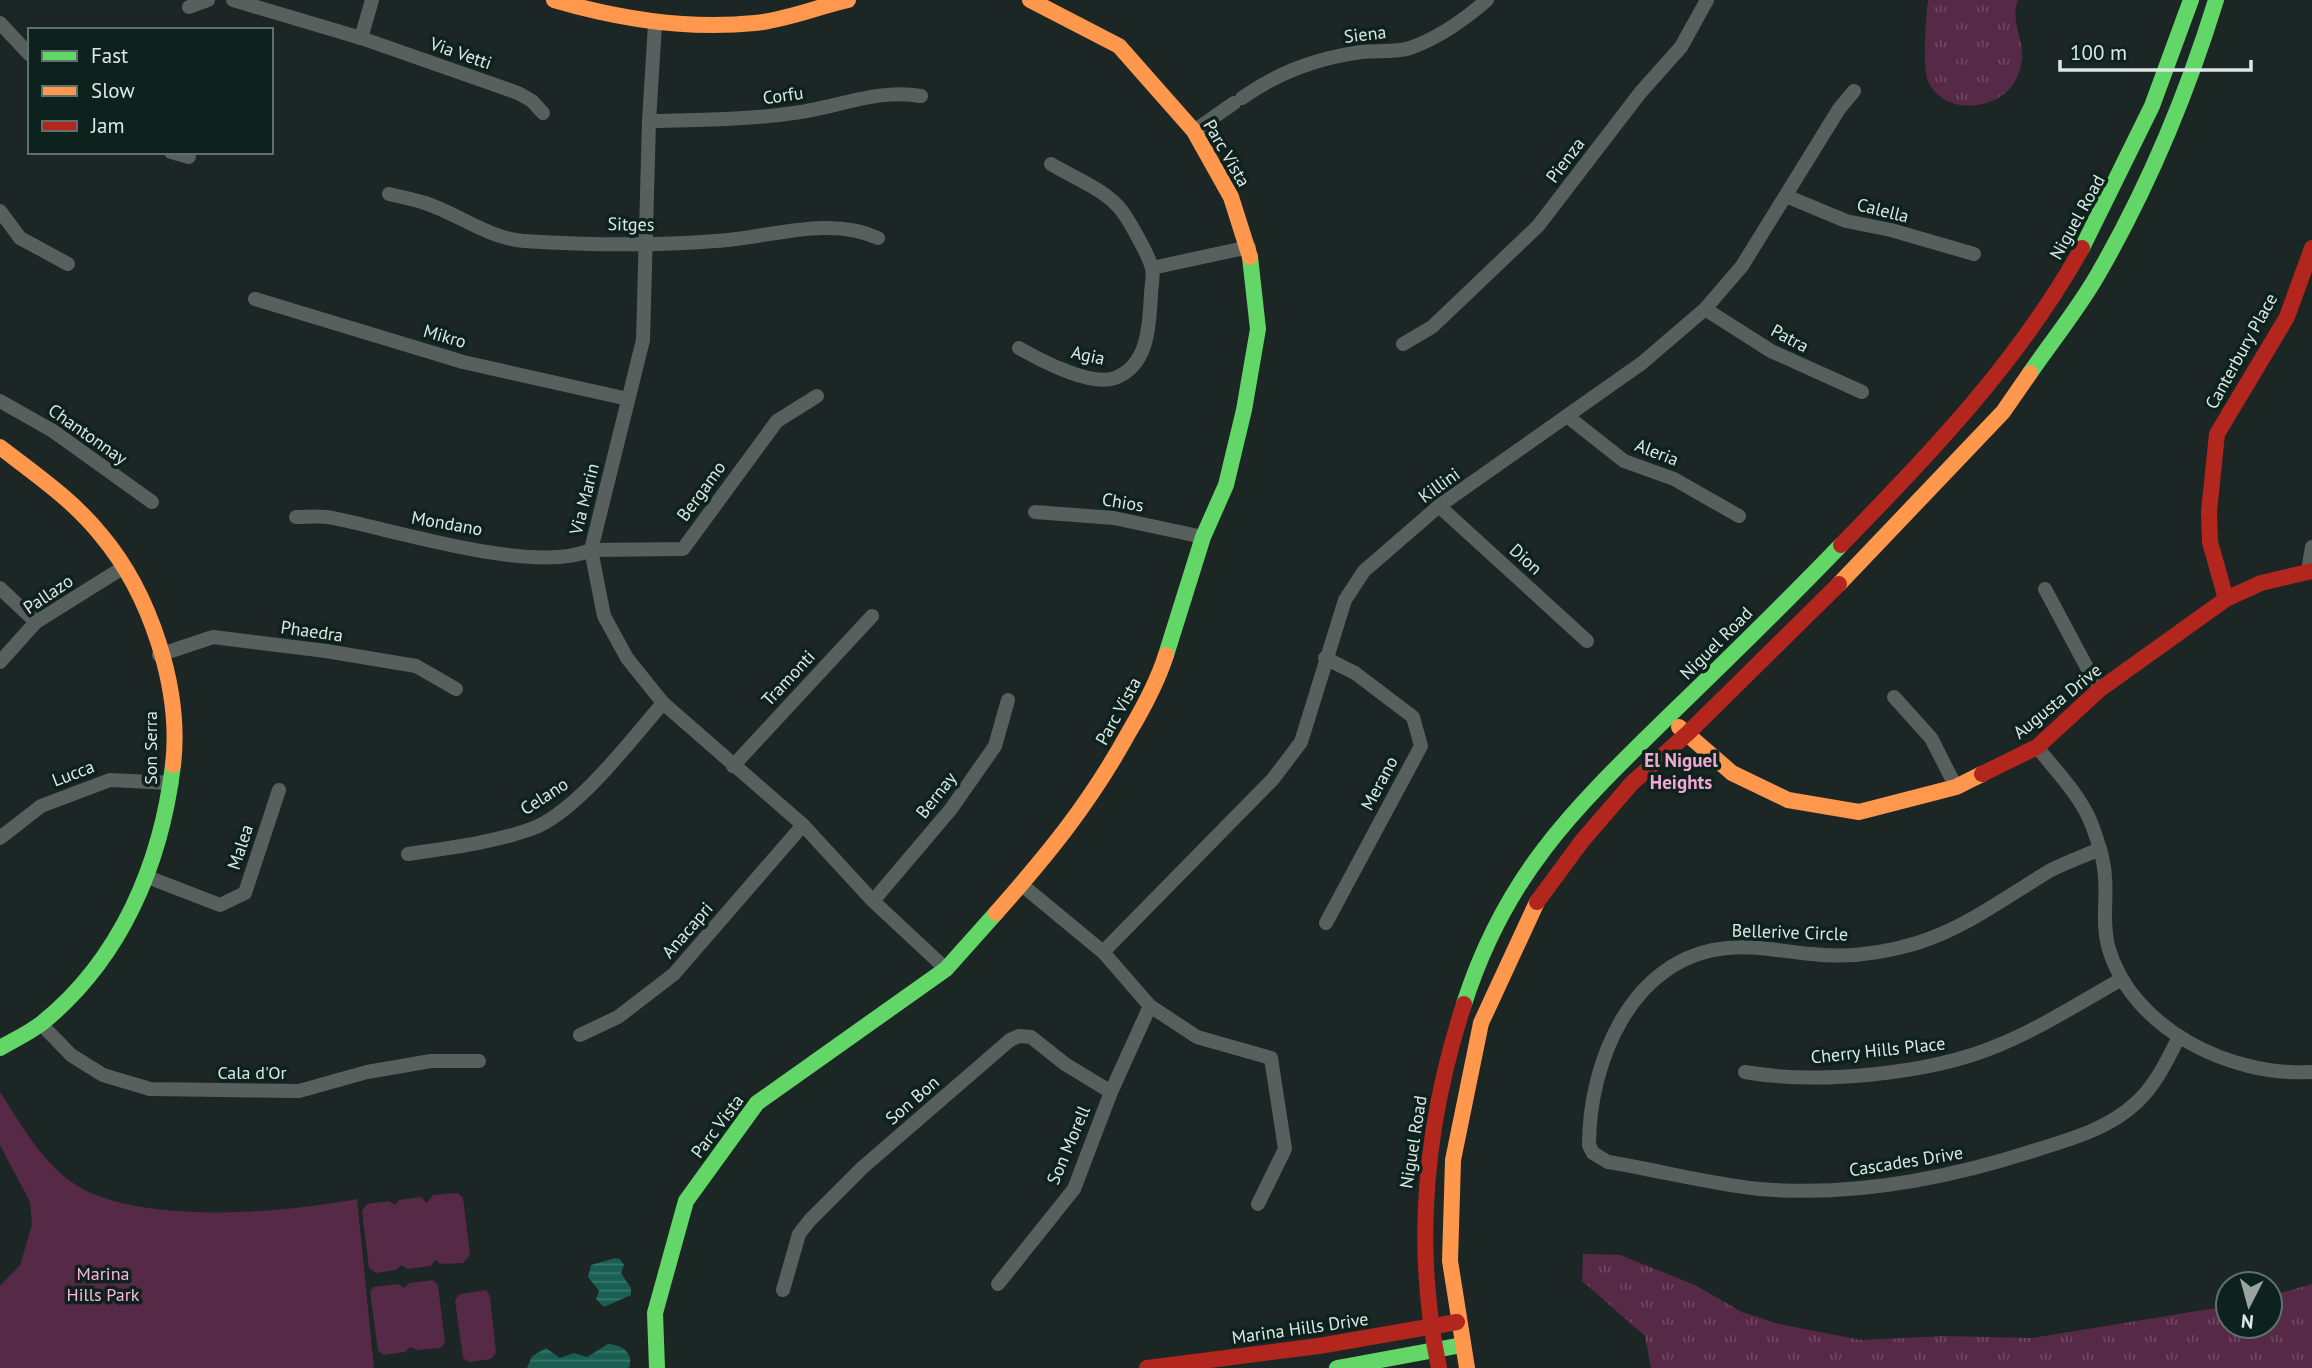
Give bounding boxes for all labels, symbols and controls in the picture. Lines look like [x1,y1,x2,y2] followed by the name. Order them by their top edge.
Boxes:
[1343,20,1387,48] street label: Siena
[28,28,273,154] legend
[2060,28,2251,72] scale bar
[426,31,495,74] street label: Via Vetti
[2070,39,2127,66] text: 100 m
[91,42,128,69] text: Fast
[91,77,135,104] text: Slow
[761,81,805,109] street label: Corfu
[90,112,125,139] text: Jam
[1199,115,1255,191] street label: Parc Vista
[1541,133,1589,187] street label: Pienza
[2044,170,2110,264] street label: Niguel Road
[1855,192,1911,228] street label: Calella
[607,212,655,236] street label: Sitges
[2200,289,2282,413] street label: Canterbury Place
[421,319,469,353] street label: Mikro
[1767,319,1813,357] street label: Patra
[1069,340,1107,370] street label: Agia
[44,398,133,470] street label: Chantonnay
[1632,433,1682,471] street label: Aleria
[672,456,730,526] street label: Bergamo
[564,461,604,538] street label: Via Marin
[1414,462,1464,508] street label: Killini
[1100,487,1146,517] street label: Chios
[410,505,484,541] street label: Mondano
[1505,538,1547,580] street label: Dion
[19,569,77,619] street label: Pallazo
[1675,602,1757,684] street label: Niguel Road
[279,615,345,647] street label: Phaedra
[756,645,820,711] street label: Tramonti
[2008,658,2106,744] street label: Augusta Drive
[1090,673,1146,749] street label: Parc Vista
[139,711,162,785] street label: Son Serra
[1644,748,1718,794] district label: El Niguel Heights
[1355,752,1403,814] street label: Merano
[49,754,97,792] street label: Lucca
[911,767,962,823] street label: Bernay
[516,772,572,820] street label: Celano
[222,821,258,873] street label: Malea
[656,897,718,963] street label: Anacapri
[1731,918,1849,946] street label: Bellerive Circle
[1810,1032,1946,1068] street label: Cherry Hills Place
[217,1061,287,1084] street label: Cala d'Or
[880,1070,944,1130] street label: Son Bon
[686,1089,748,1163] street label: Parc Vista
[1394,1094,1432,1190] street label: Niguel Road
[1041,1101,1095,1188] street label: Son Morell
[1847,1141,1965,1181] street label: Cascades Drive
[67,1262,140,1306] park label: Marina Hills Park
[2214,1270,2284,1340] north arrow
[1230,1307,1370,1349] street label: Marina Hills Drive
[2240,1309,2255,1334] text: N

